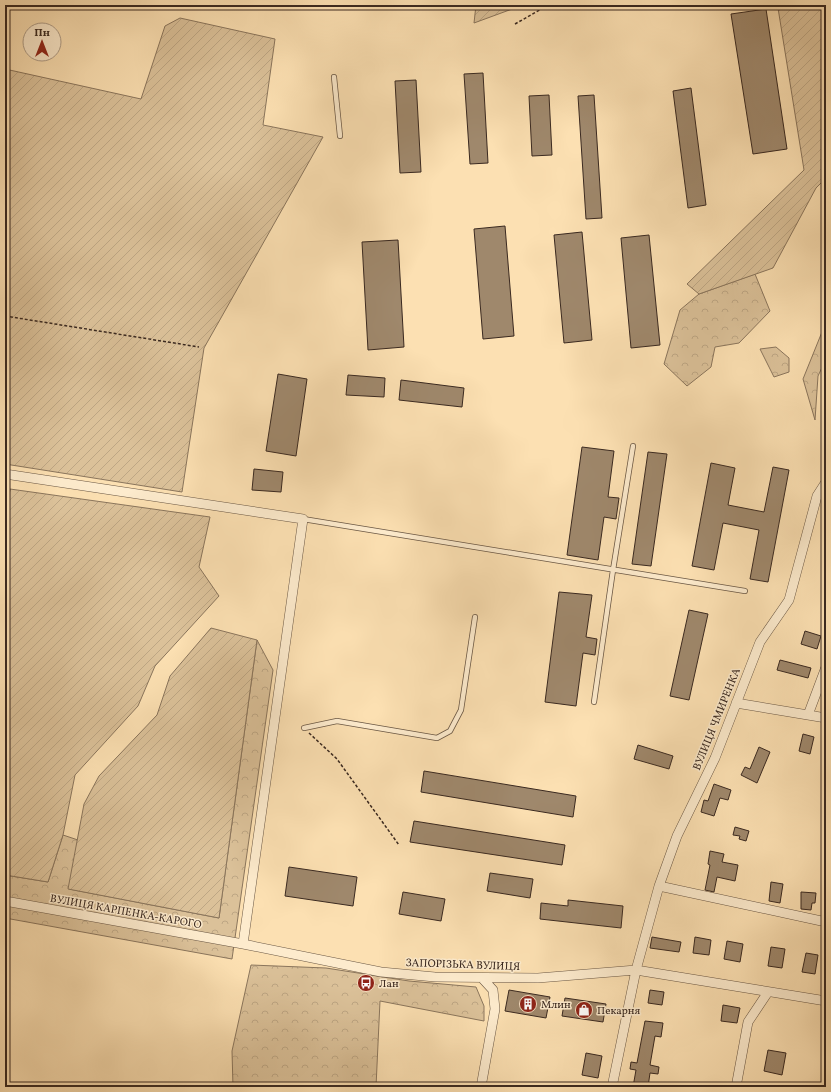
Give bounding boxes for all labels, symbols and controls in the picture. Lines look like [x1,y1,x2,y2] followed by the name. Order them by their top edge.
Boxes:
[22,22,62,62] north arrow
[34,26,50,41] text: Пн
[690,666,745,773] street label: ВУЛИЦЯ ЧМИРЕНКА
[49,892,203,933] street label: ВУЛИЦЯ КАРПЕНКА-КАРОГО
[405,956,521,975] street label: ЗАПОРІЗЬКА ВУЛИЦЯ
[356,973,376,993] bus stop icon: Лан
[379,977,399,992] place label: Лан
[518,994,538,1014] building icon: Млин
[541,998,571,1013] place label: Млин
[574,1000,594,1020] shop icon: Пекарня
[597,1004,640,1019] place label: Пекарня

